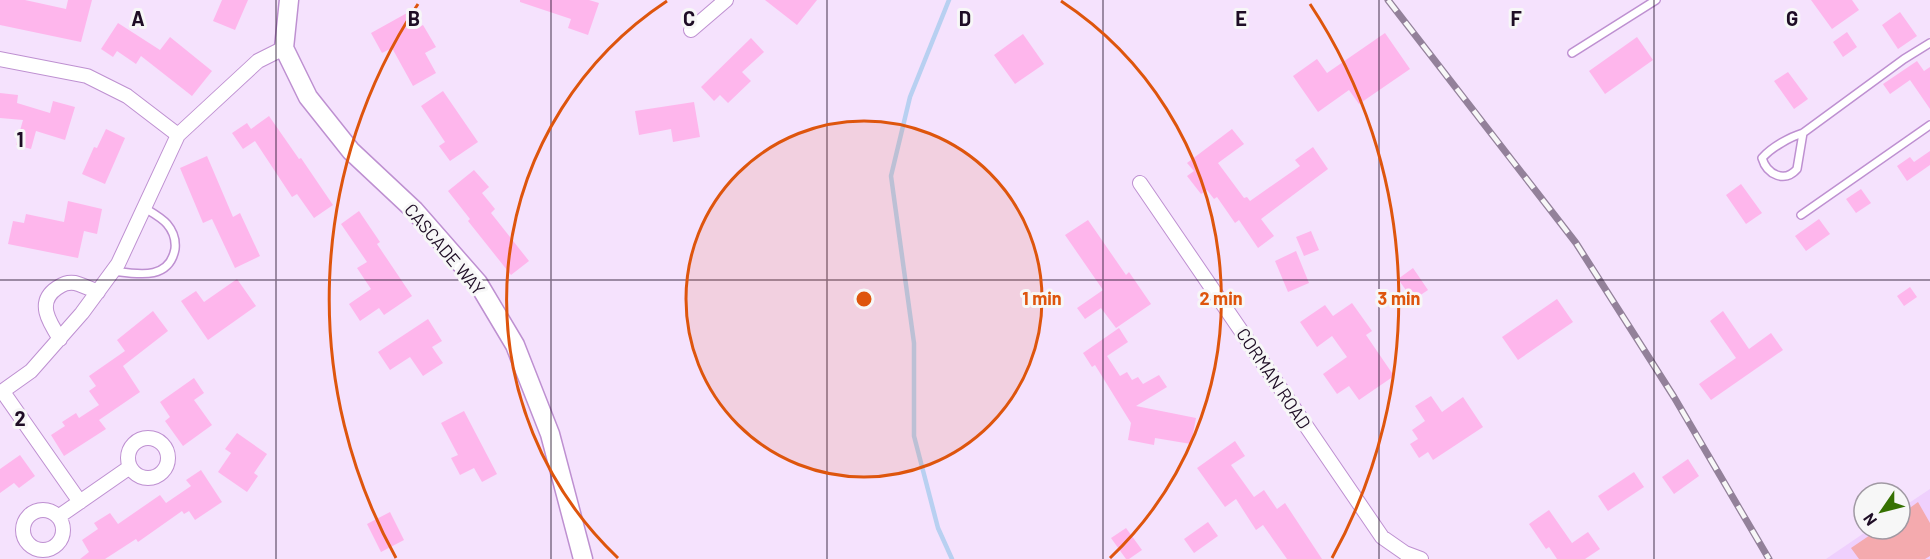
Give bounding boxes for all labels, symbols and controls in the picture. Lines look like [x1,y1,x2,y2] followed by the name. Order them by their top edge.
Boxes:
[131,6,145,30] text: A
[408,6,420,30] text: B
[683,6,695,30] text: C
[959,6,971,30] text: D
[1235,6,1247,30] text: E
[1510,6,1522,30] text: F
[1786,6,1798,30] text: G
[16,127,24,151] text: 1
[400,199,490,299] street label: CASCADE WAY
[1022,287,1062,309] text: 1 min
[1199,287,1243,309] text: 2 min
[1378,287,1420,309] text: 3 min
[854,289,874,309] centre of rings
[1232,323,1316,433] street label: CORMAN ROAD
[14,406,26,430] text: 2
[1852,481,1912,541] north arrow
[1858,510,1880,530] text: N

